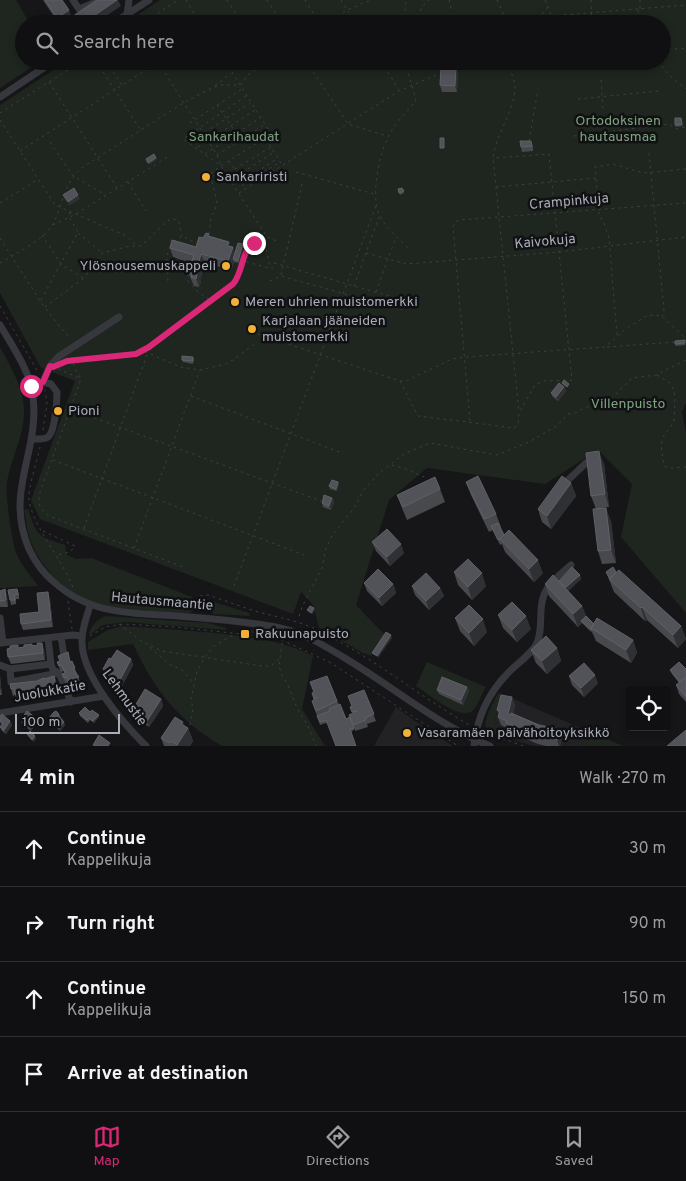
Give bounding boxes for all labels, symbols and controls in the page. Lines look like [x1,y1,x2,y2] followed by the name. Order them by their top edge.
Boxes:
[15,15,671,70] search box
[33,29,61,57] icon: search
[73,31,175,55] text: Search here
[575,113,661,146] park label: Ortodoksinen hautausmaa
[189,129,279,146] park label: Sankarihaudat
[216,169,287,186] place label: Sankariristi
[200,171,212,183] marker: Sankariristi
[529,190,609,214] street label: Crampinkuja
[514,231,576,253] street label: Kaivokuja
[243,232,266,255] route end
[80,258,216,275] place label: Ylösnousemuskappeli
[220,260,232,272] marker: Ylösnousemuskappeli
[245,294,418,311] place label: Meren uhrien muistomerkki
[229,296,241,308] marker: Meren uhrien muistomerkki
[262,313,386,346] place label: Karjalaan jääneiden muistomerkki
[246,323,258,335] marker: Karjalaan jääneiden muistomerkki
[20,375,43,398] route start
[591,396,665,413] park label: Villenpuisto
[68,403,100,420] place label: Pioni
[52,405,64,417] marker: Pioni
[110,589,214,615] street label: Hautausmaantie
[255,626,349,643] place label: Rakuunapuisto
[239,628,251,640] marker: Rakuunapuisto
[98,666,150,730] street label: Lehmustie
[13,677,87,707] street label: Juolukkatie
[626,686,671,731] map controls
[626,686,671,731] button: locate
[15,711,120,734] scale bar
[22,714,60,731] text: 100 m
[417,725,610,742] place label: Vasaramäen päivähoitoyksikkö
[401,727,413,739] marker: Vasaramäen päivähoitoyksikkö
[20,765,76,792] text: 4 min
[579,769,666,789] text: Walk · 270 m
[67,827,146,851] text: Continue
[20,835,48,863] icon: ahead
[629,839,666,859] text: 30 m
[67,851,151,871] text: Kappelikuja
[20,910,48,938] icon: right
[67,912,155,936] text: Turn right
[629,914,666,934] text: 90 m
[67,977,146,1001] text: Continue
[20,985,48,1013] icon: ahead
[623,989,666,1009] text: 150 m
[67,1001,151,1021] text: Kappelikuja
[20,1060,48,1088] icon: arrive
[67,1062,248,1086] text: Arrive at destination
[93,1123,121,1170] tab: Map
[306,1123,370,1170] tab: Directions
[555,1123,593,1170] tab: Saved

